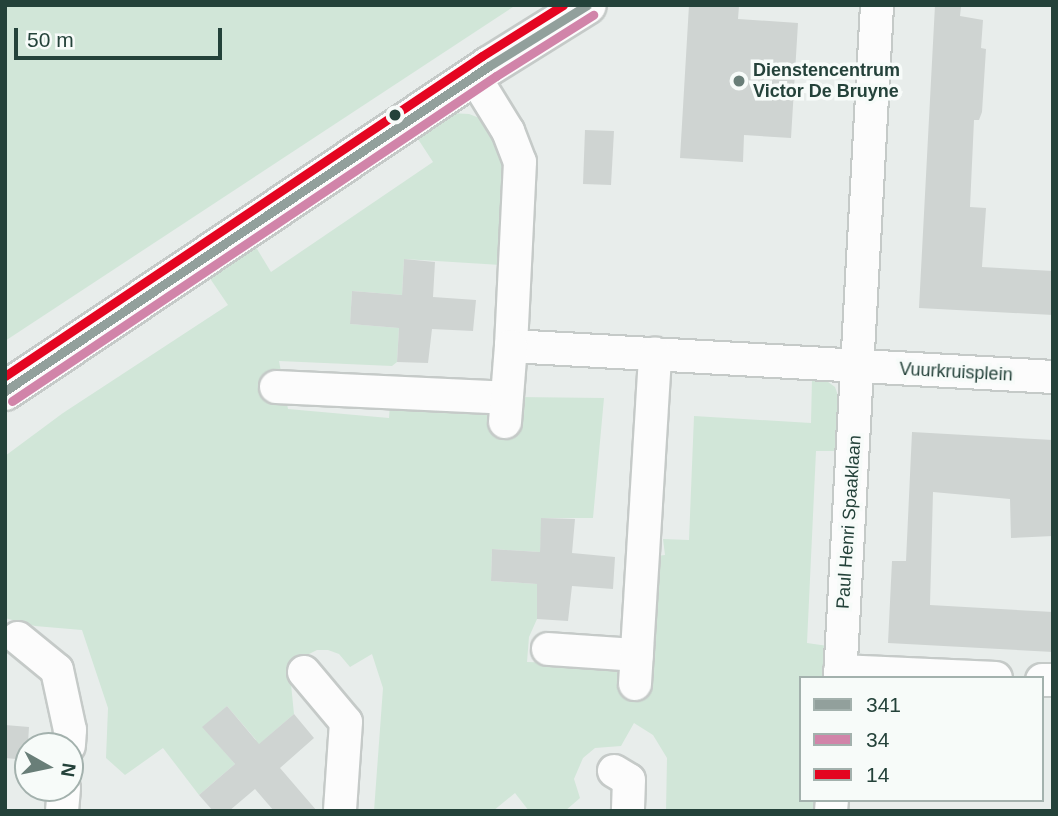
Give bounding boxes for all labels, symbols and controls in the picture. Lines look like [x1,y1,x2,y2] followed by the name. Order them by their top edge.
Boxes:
[18,14,226,58] scale bar
[27,28,74,51] text: 50 m
[753,60,900,102] place label: Dienstencentrum Victor De Bruyne
[731,73,747,89] marker: Dienstencentrum Victor De Bruyne
[388,108,402,122] unlabelled marker
[899,358,1013,386] street label: Vuurkruisplein
[832,434,866,610] street label: Paul Henri Spaaklaan
[799,676,1044,802] legend
[866,693,901,716] text: 341
[866,728,889,751] text: 34
[14,732,84,802] north arrow
[57,762,80,778] text: N
[866,763,889,786] text: 14

